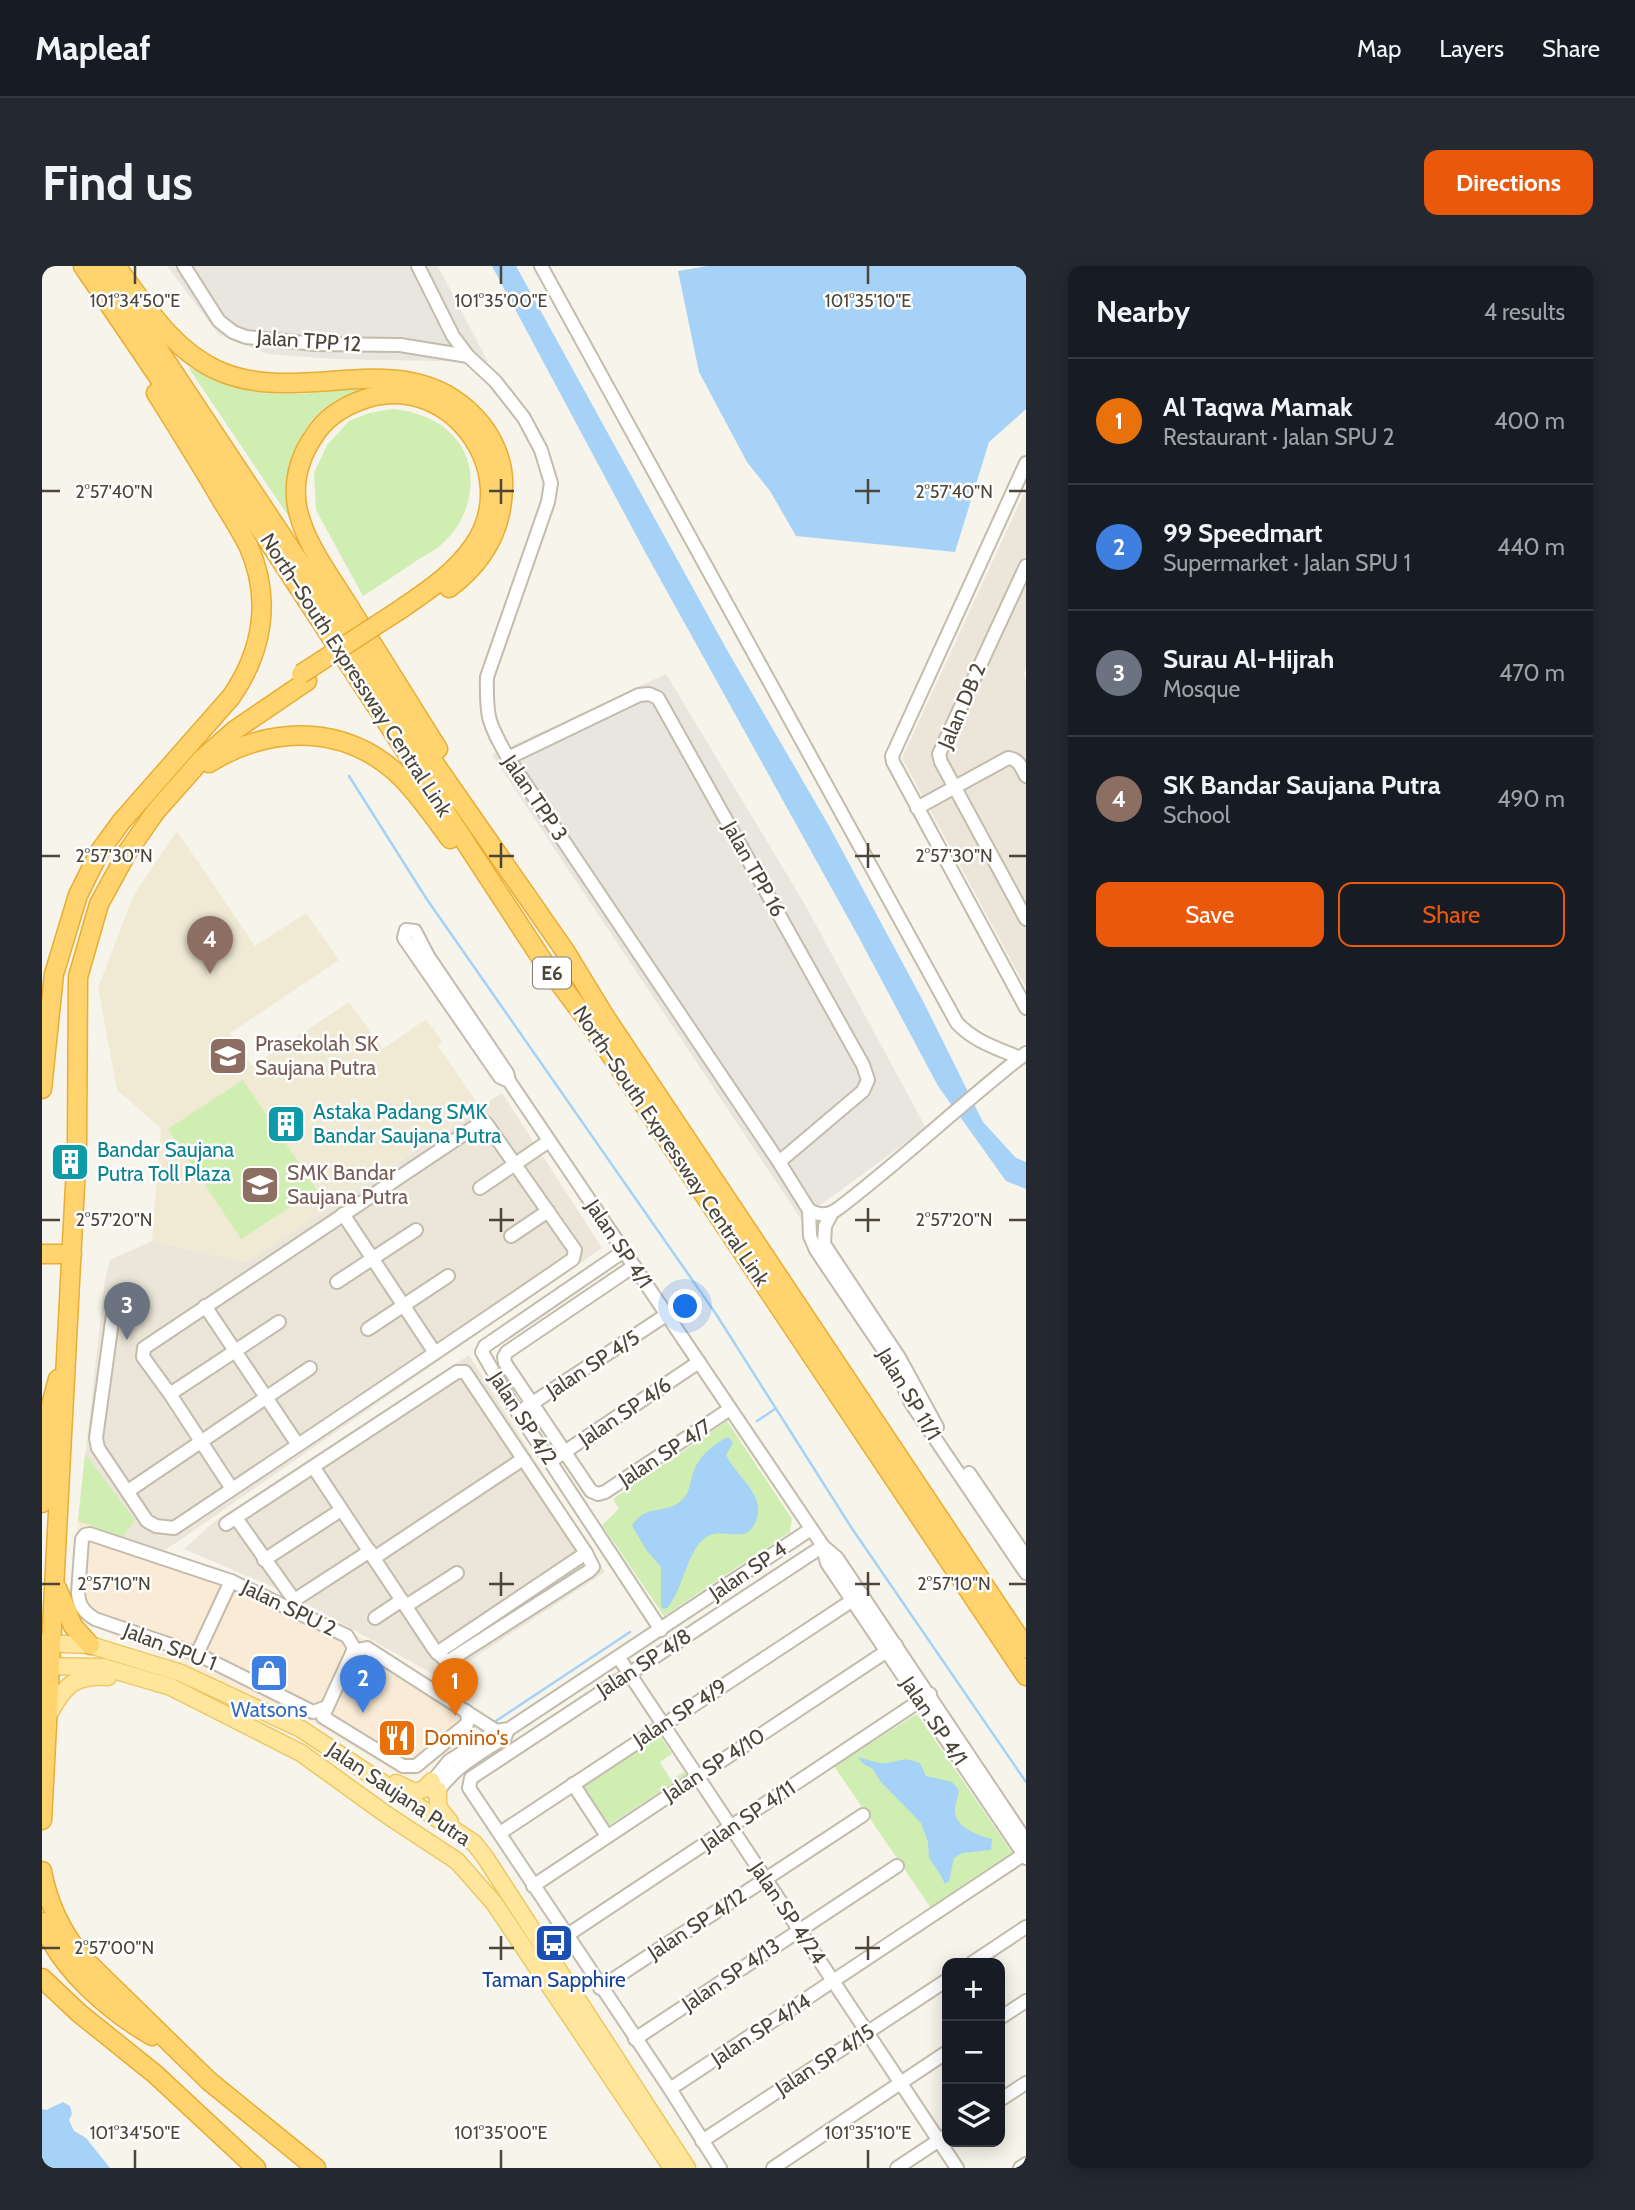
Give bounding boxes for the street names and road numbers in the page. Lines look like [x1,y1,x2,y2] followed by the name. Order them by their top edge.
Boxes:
[255,324,362,357] street label: Jalan TPP 12
[255,528,458,822] street label: North–South Expressway Central Link
[932,659,991,753] street label: Jalan DB 2
[497,749,573,845] street label: Jalan TPP 3
[717,816,791,921] street label: Jalan TPP 16
[533,958,571,988] road number: E6
[568,1001,775,1291] street label: North–South Expressway Central Link
[580,1194,658,1293] street label: Jalan SP 4/1
[541,1324,644,1403] street label: Jalan SP 4/5
[872,1342,947,1444] street label: Jalan SP 11/1
[484,1366,563,1469] street label: Jalan SP 4/2
[573,1372,676,1452] street label: Jalan SP 4/6
[613,1413,716,1492] street label: Jalan SP 4/7
[703,1536,791,1606] street label: Jalan SP 4
[237,1574,341,1641] street label: Jalan SPU 2
[119,1617,220,1676] street label: Jalan SPU 1
[591,1623,696,1703] street label: Jalan SP 4/8
[895,1671,973,1770] street label: Jalan SP 4/1
[627,1673,731,1753] street label: Jalan SP 4/9
[657,1722,769,1807] street label: Jalan SP 4/10
[321,1736,476,1852] street label: Jalan Saujana Putra
[695,1775,800,1857] street label: Jalan SP 4/11
[745,1856,832,1969] street label: Jalan SP 4/24
[642,1882,751,1965] street label: Jalan SP 4/12
[676,1933,784,2017] street label: Jalan SP 4/13
[705,1988,815,2072] street label: Jalan SP 4/14
[770,2018,879,2101] street label: Jalan SP 4/15

